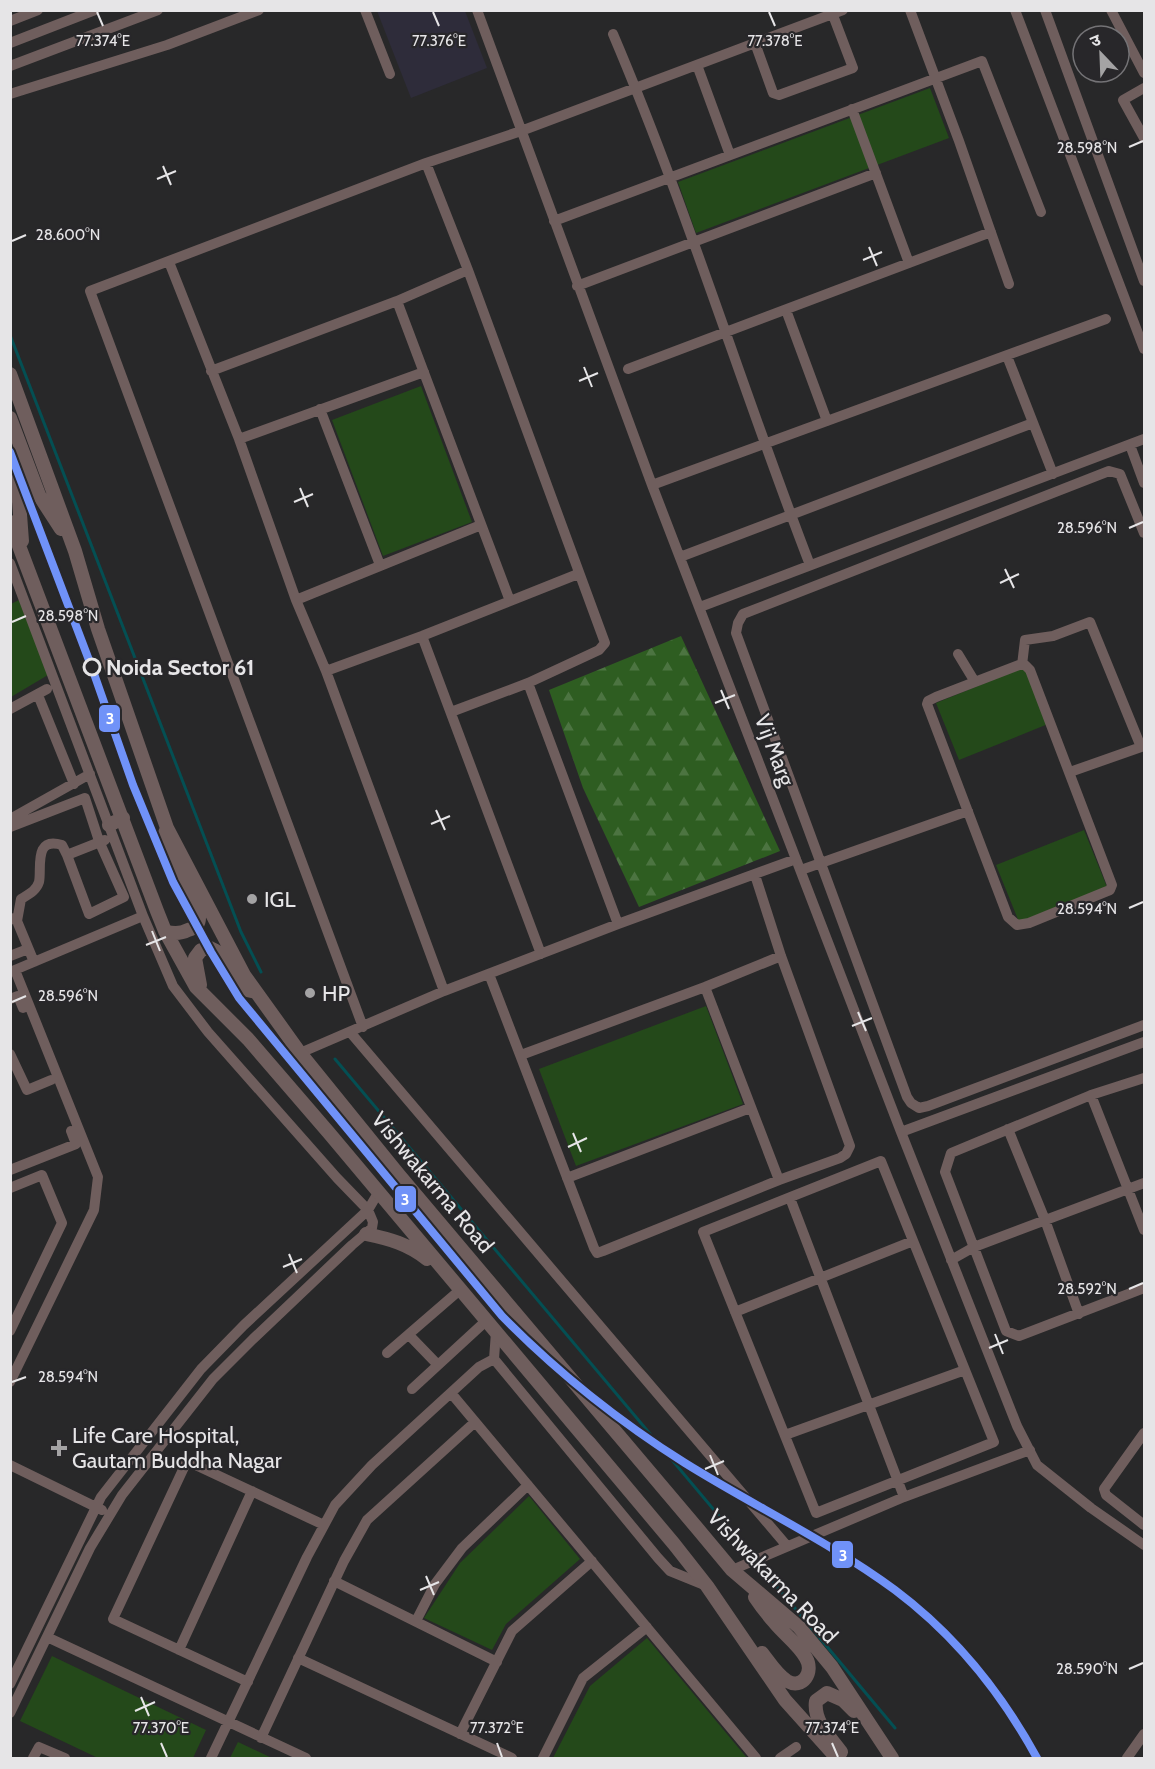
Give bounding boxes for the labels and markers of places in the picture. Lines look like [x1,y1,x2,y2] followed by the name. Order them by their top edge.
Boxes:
[106,654,254,681] place label: Noida Sector 61
[83,658,101,676] marker: Noida Sector 61
[264,886,295,913] place label: IGL
[245,892,259,906] marker: IGL
[322,980,351,1007] place label: HP
[303,986,317,1000] marker: HP
[72,1422,282,1474] place label: Life Care Hospital, Gautam Buddha Nagar
[50,1439,68,1457] marker: Life Care Hospital, Gautam Buddha Nagar

